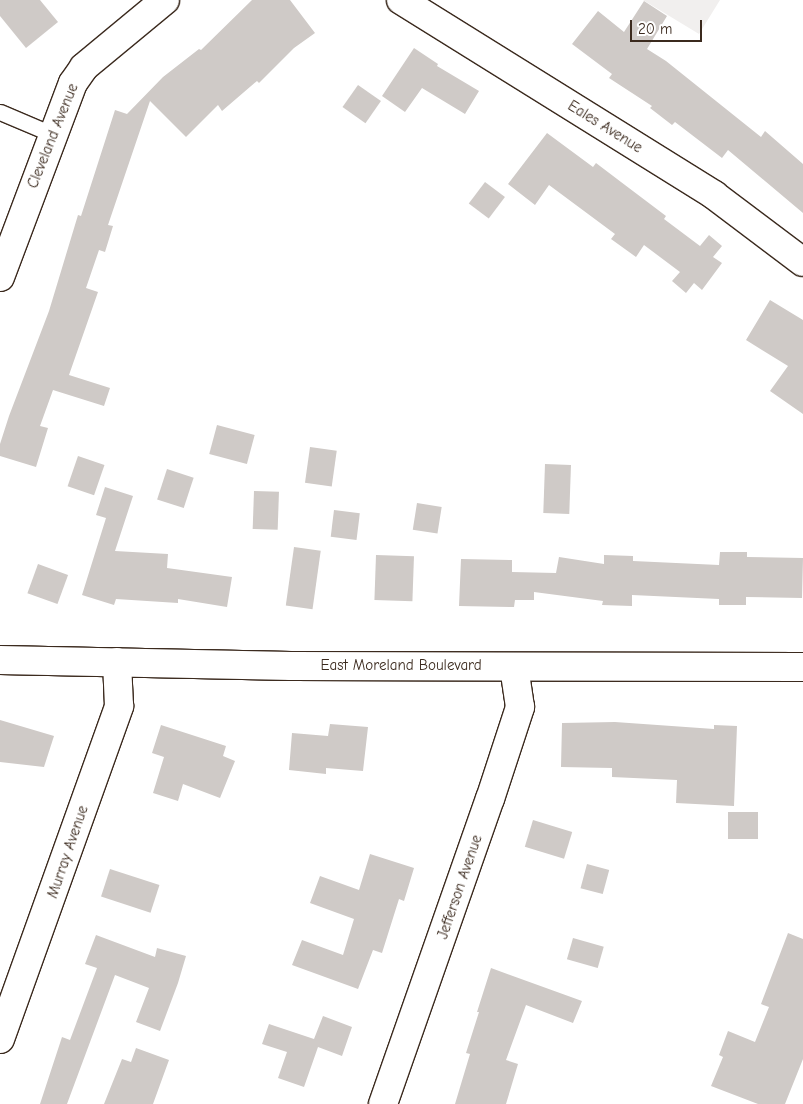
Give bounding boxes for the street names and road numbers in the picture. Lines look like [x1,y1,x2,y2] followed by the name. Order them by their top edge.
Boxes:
[24,81,82,191] street label: Cleveland Avenue
[564,97,646,157] street label: Eales Avenue
[320,657,482,675] street label: East Moreland Boulevard
[44,803,92,901] street label: Murray Avenue
[434,833,486,941] street label: Jefferson Avenue

